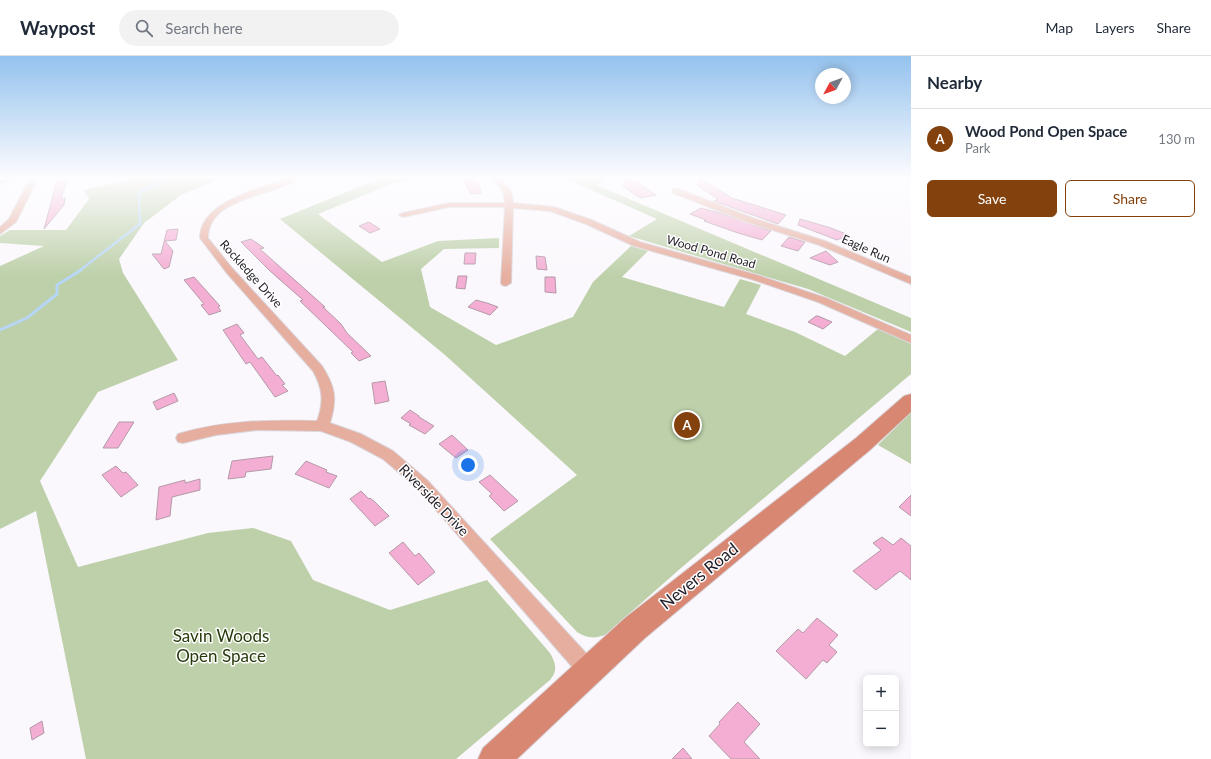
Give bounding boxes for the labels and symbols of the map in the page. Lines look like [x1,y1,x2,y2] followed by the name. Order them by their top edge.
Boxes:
[815,68,851,104] north arrow
[839,231,893,266] street label: Eagle Run
[665,232,757,271] street label: Wood Pond Road
[217,237,286,311] street label: Rockledge Drive
[674,410,700,440] pin: A
[458,455,478,475] your location
[396,460,473,539] street label: Riverside Drive
[655,538,742,614] street label: Nevers Road
[173,625,269,666] park label: Savin Woods Open Space

